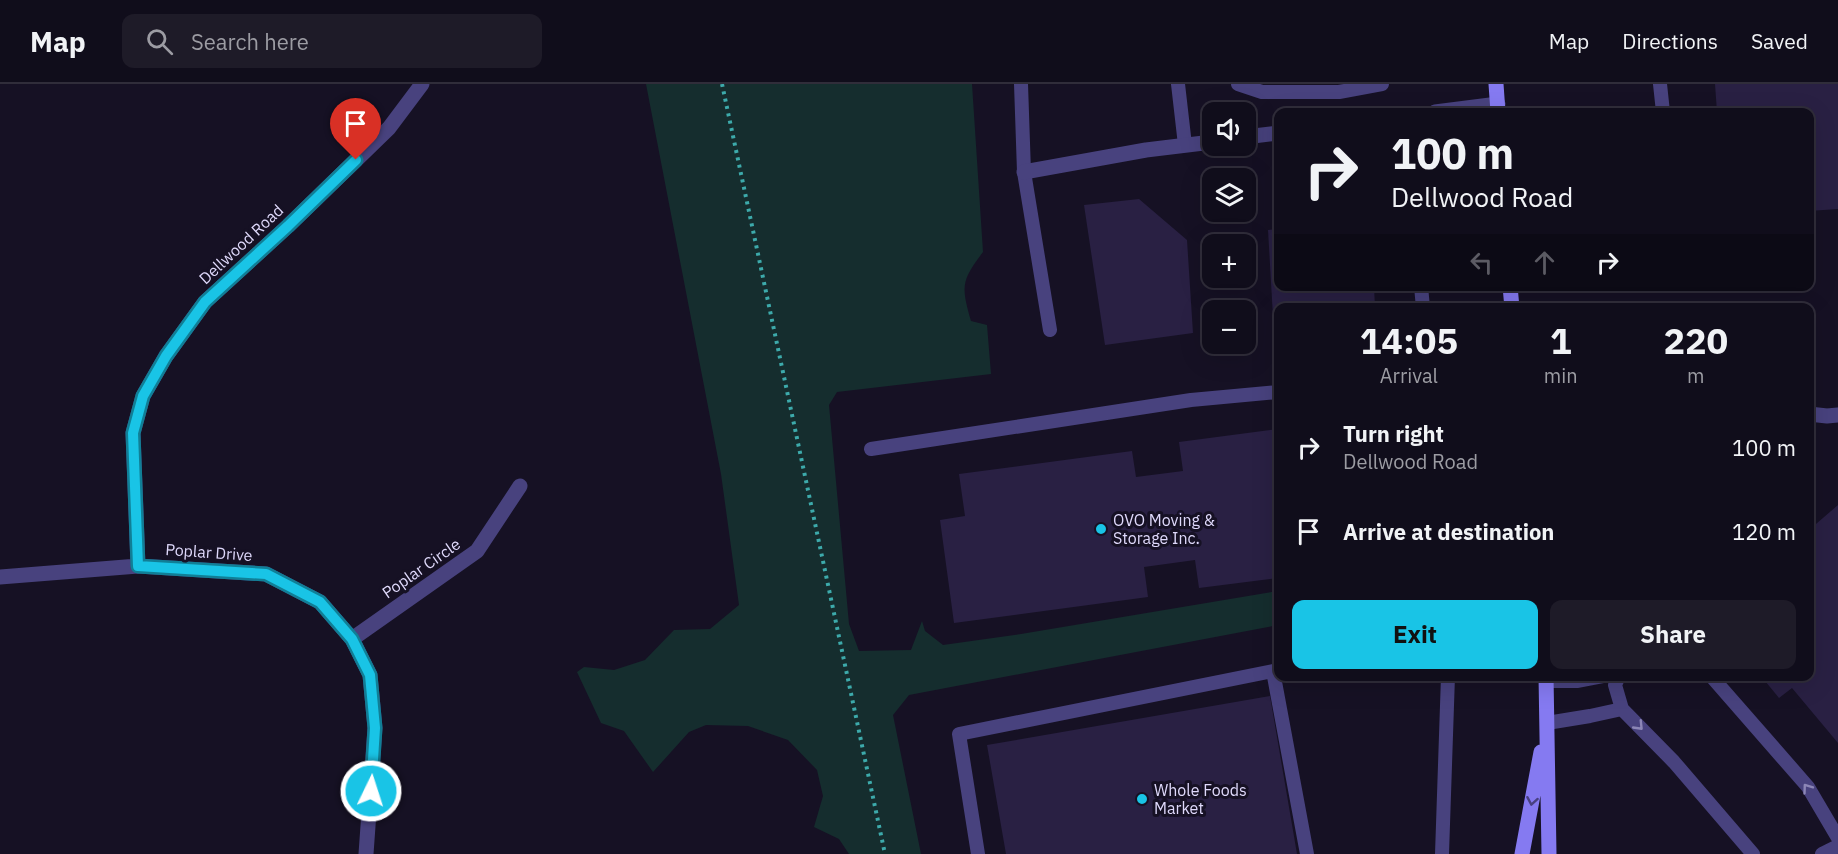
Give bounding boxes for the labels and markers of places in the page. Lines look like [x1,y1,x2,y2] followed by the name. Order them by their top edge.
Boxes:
[330,98,381,160] pin
[1113,510,1215,548] place label: OVO Moving & Storage Inc.
[1094,522,1108,536] marker: OVO Moving & Storage Inc.
[1154,780,1247,818] place label: Whole Foods Market
[1135,792,1149,806] marker: Whole Foods Market

